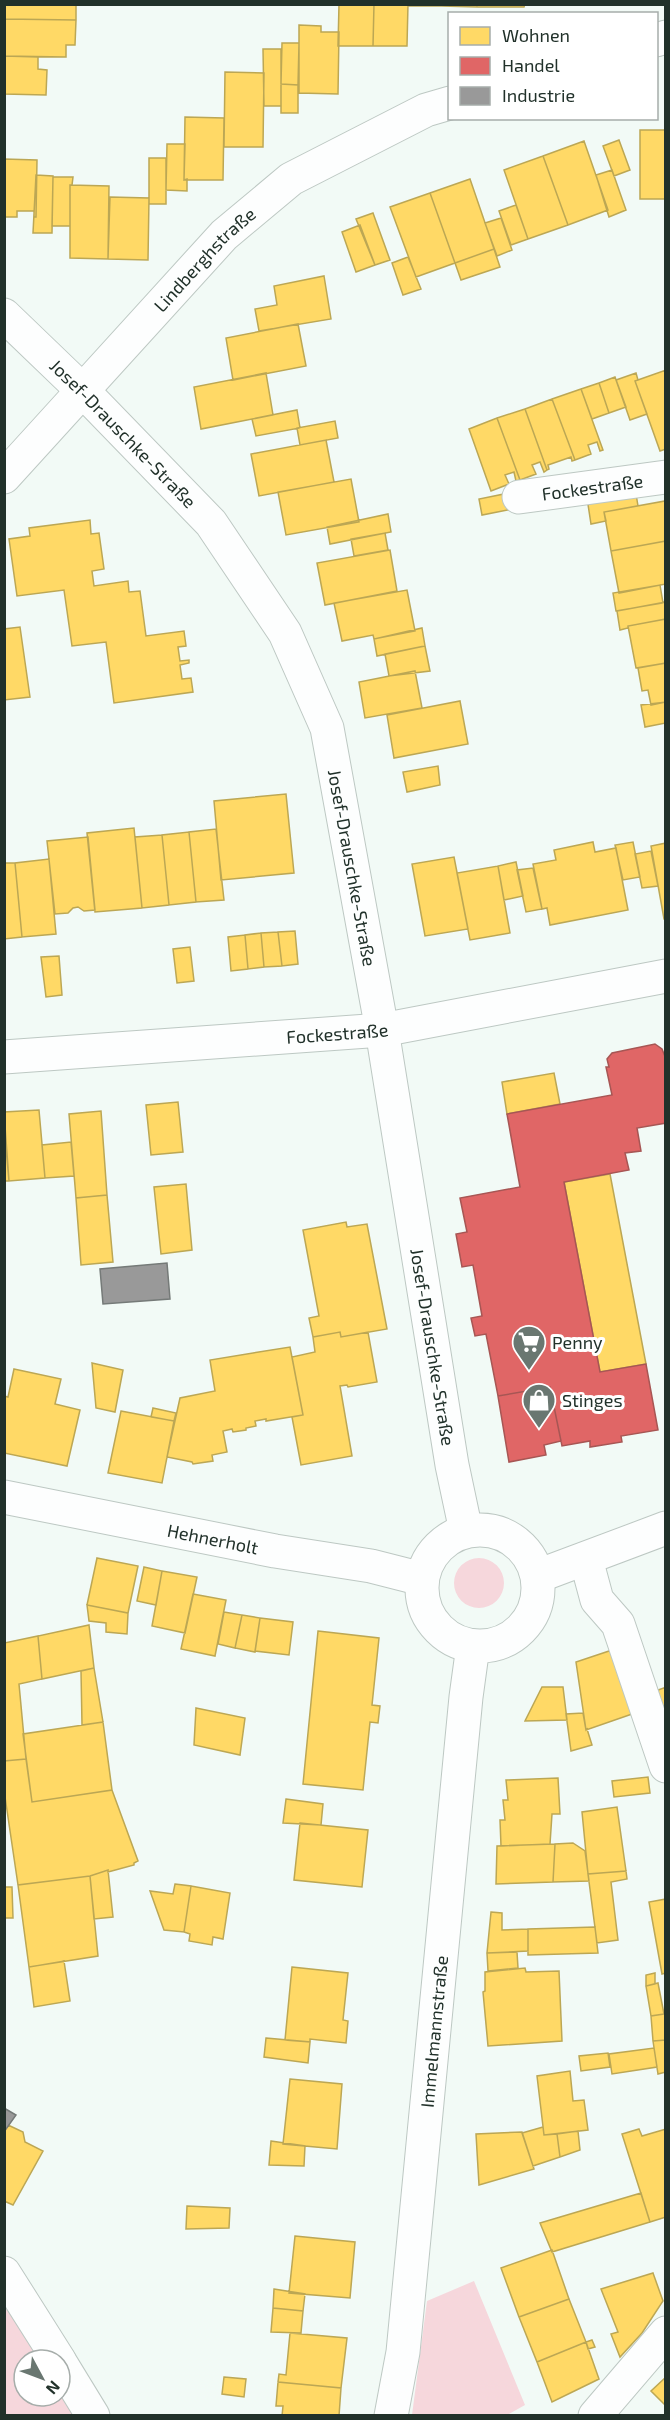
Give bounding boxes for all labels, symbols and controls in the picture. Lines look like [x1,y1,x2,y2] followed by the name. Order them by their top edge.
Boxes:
[448,12,658,120] legend
[502,24,570,46] text: Wohnen
[502,54,560,76] text: Handel
[502,84,575,106] text: Industrie
[149,203,260,316] street label: Lindberghstraße
[46,354,201,512] street label: Josef-Drauschke-Straße
[540,469,644,505] street label: Fockestraße
[324,768,381,968] street label: Josef-Drauschke-Straße
[285,1018,390,1048] street label: Fockestraße
[406,1247,460,1447] street label: Josef-Drauschke-Straße
[511,1324,547,1371] supermarket icon: Penny
[552,1331,603,1353] place label: Penny
[521,1382,557,1429] shop icon: Stinges
[562,1389,623,1411] place label: Stinges
[165,1519,260,1558] street label: Hehnerholt
[416,1954,452,2109] street label: Immelmannstraße
[12,2348,72,2408] north arrow
[43,2378,65,2399] text: N

